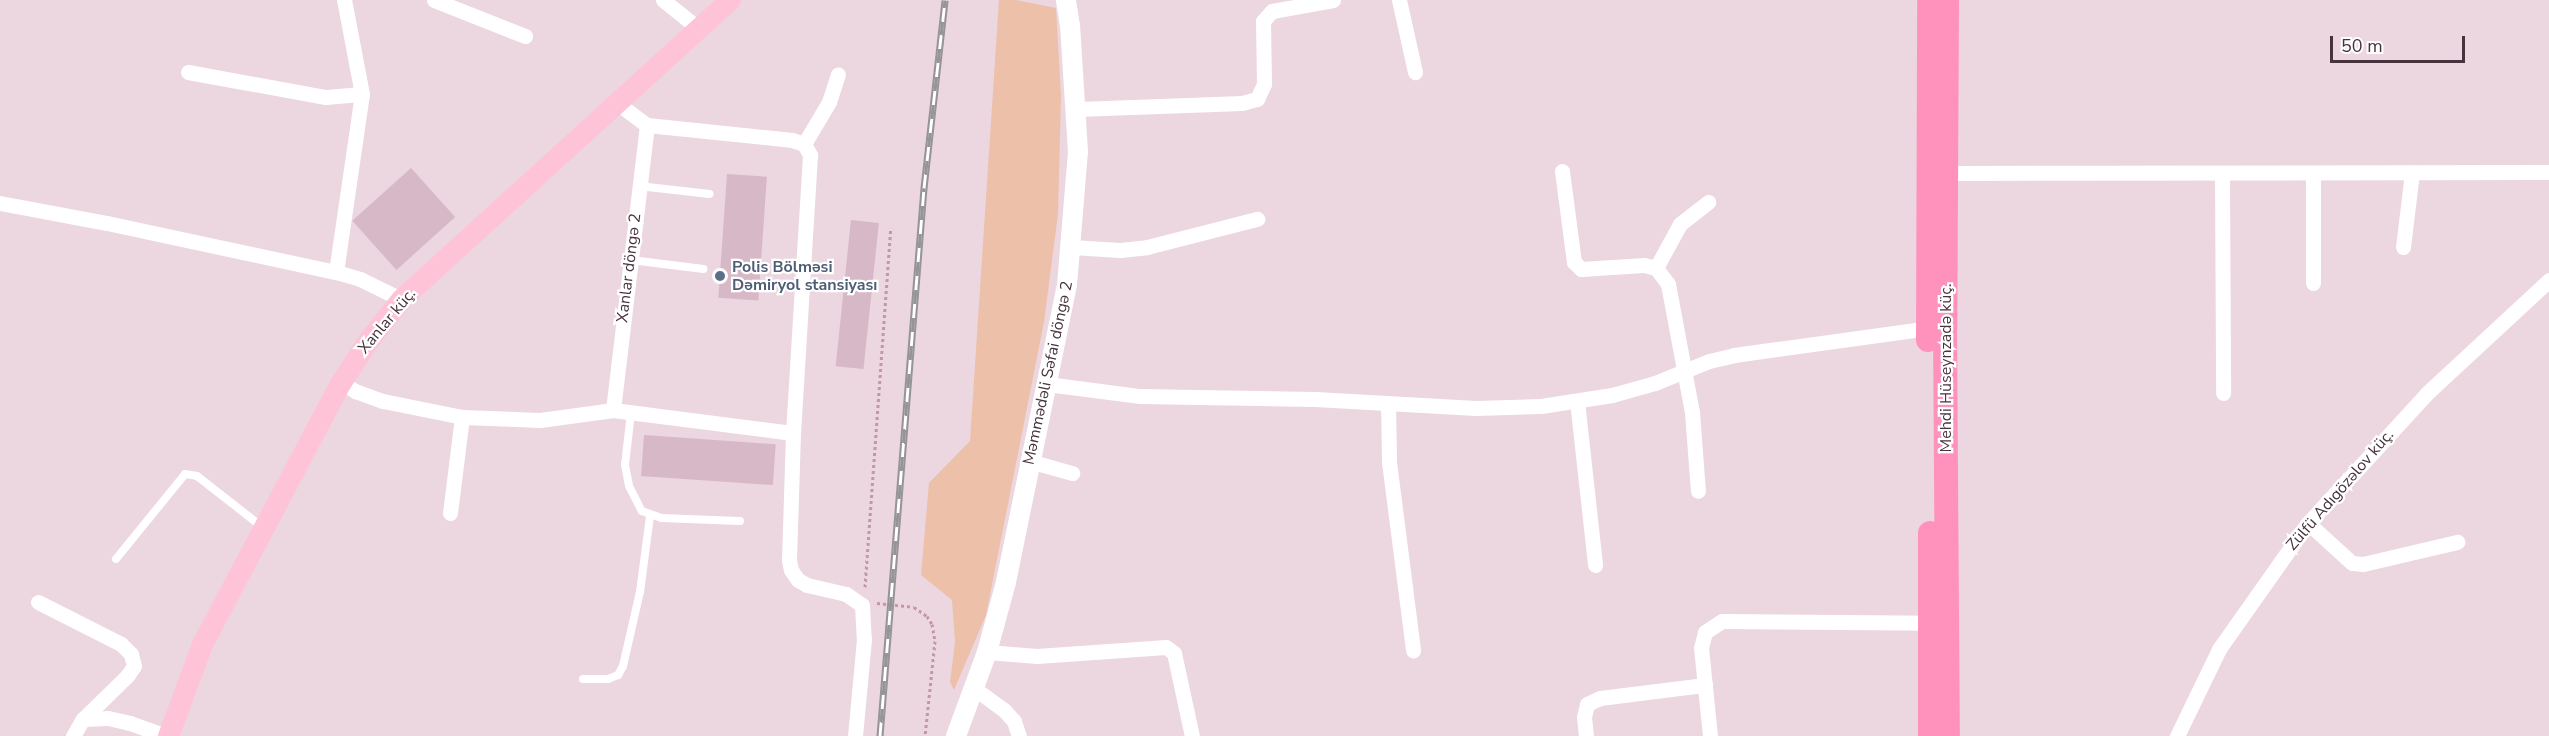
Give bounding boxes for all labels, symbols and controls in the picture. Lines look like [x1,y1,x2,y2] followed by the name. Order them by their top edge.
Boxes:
[2333,24,2468,62] scale bar
[2341,34,2383,58] text: 50 m
[613,212,645,324] street label: Xanlar döngə 2
[732,257,877,295] place label: Polis Bölməsi Dəmiryol stansiyası
[713,269,727,283] marker: Polis Bölməsi Dəmiryol stansiyası
[1019,279,1077,467] street label: Məmmədəli Səfai döngə 2
[354,284,420,358] street label: Xanlar küç.
[1936,284,1956,452] street label: Mehdi Hüseynzadə küç.
[2282,426,2398,554] street label: Zülfü Adıgözəlov küç.

